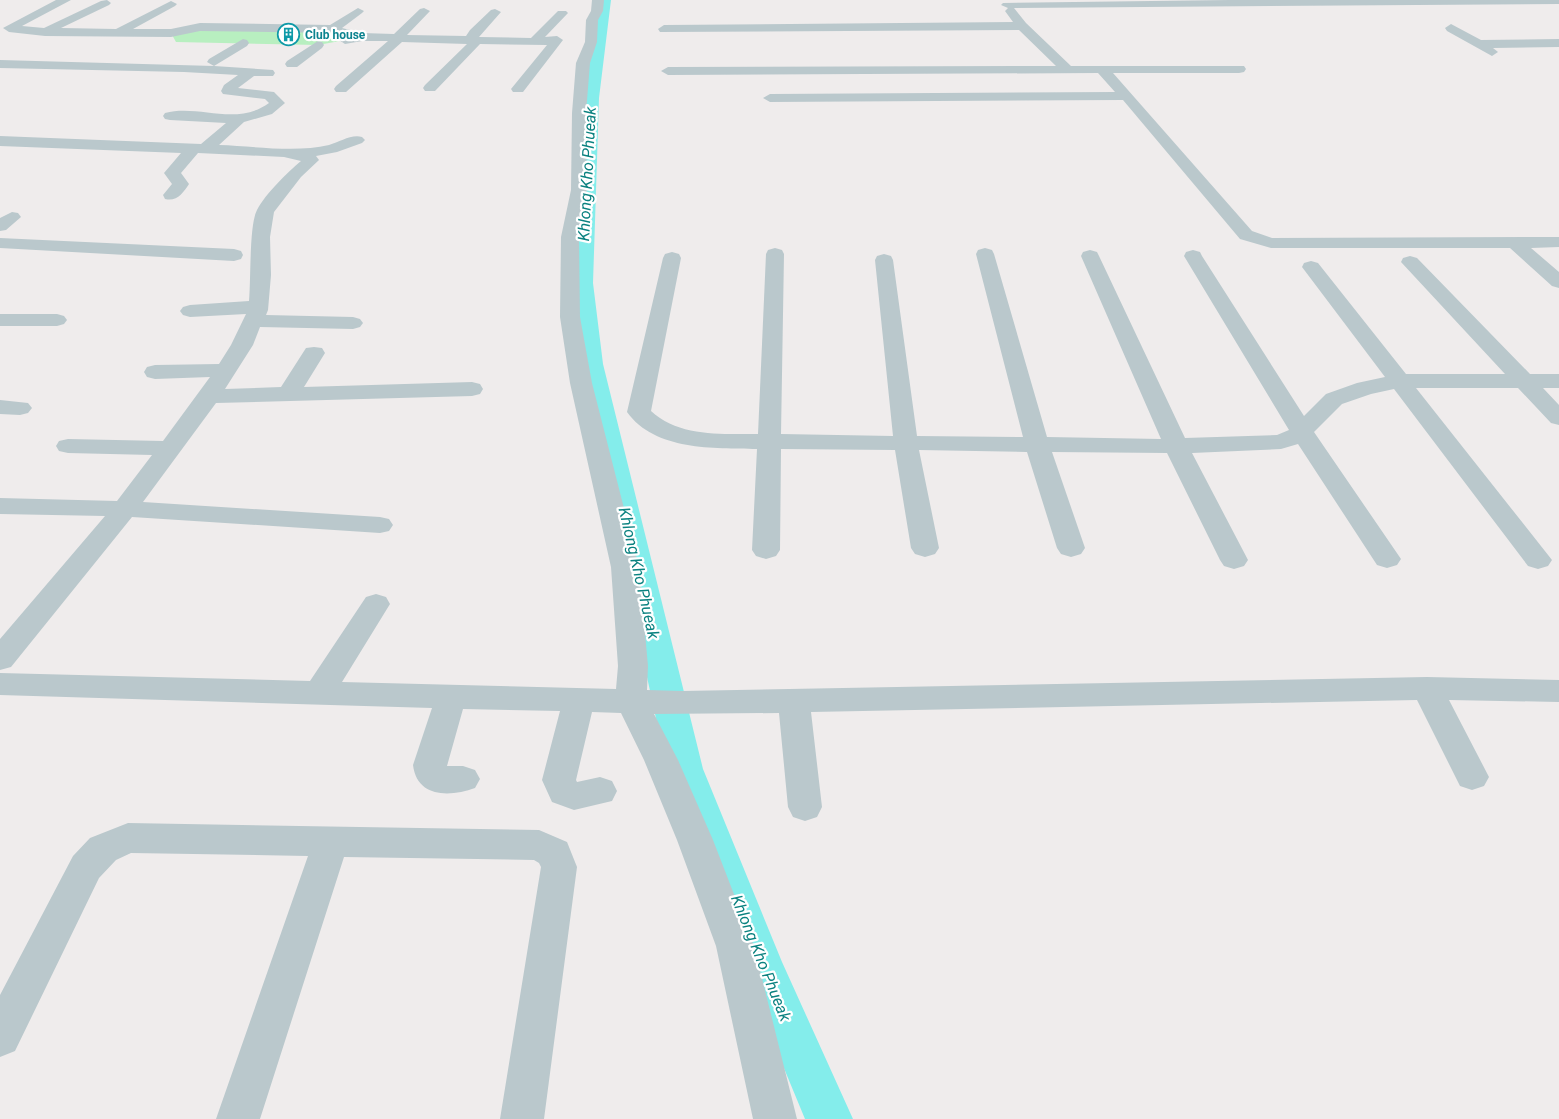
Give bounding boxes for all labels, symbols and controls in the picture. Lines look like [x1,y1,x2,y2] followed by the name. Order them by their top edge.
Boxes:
[277,23,301,47] building icon: Club house
[305,28,366,42] place label: Club house
[574,105,600,242] water label: Khlong Kho Phueak
[615,505,664,642] water label: Khlong Kho Phueak
[727,892,795,1025] water label: Khlong Kho Phueak

